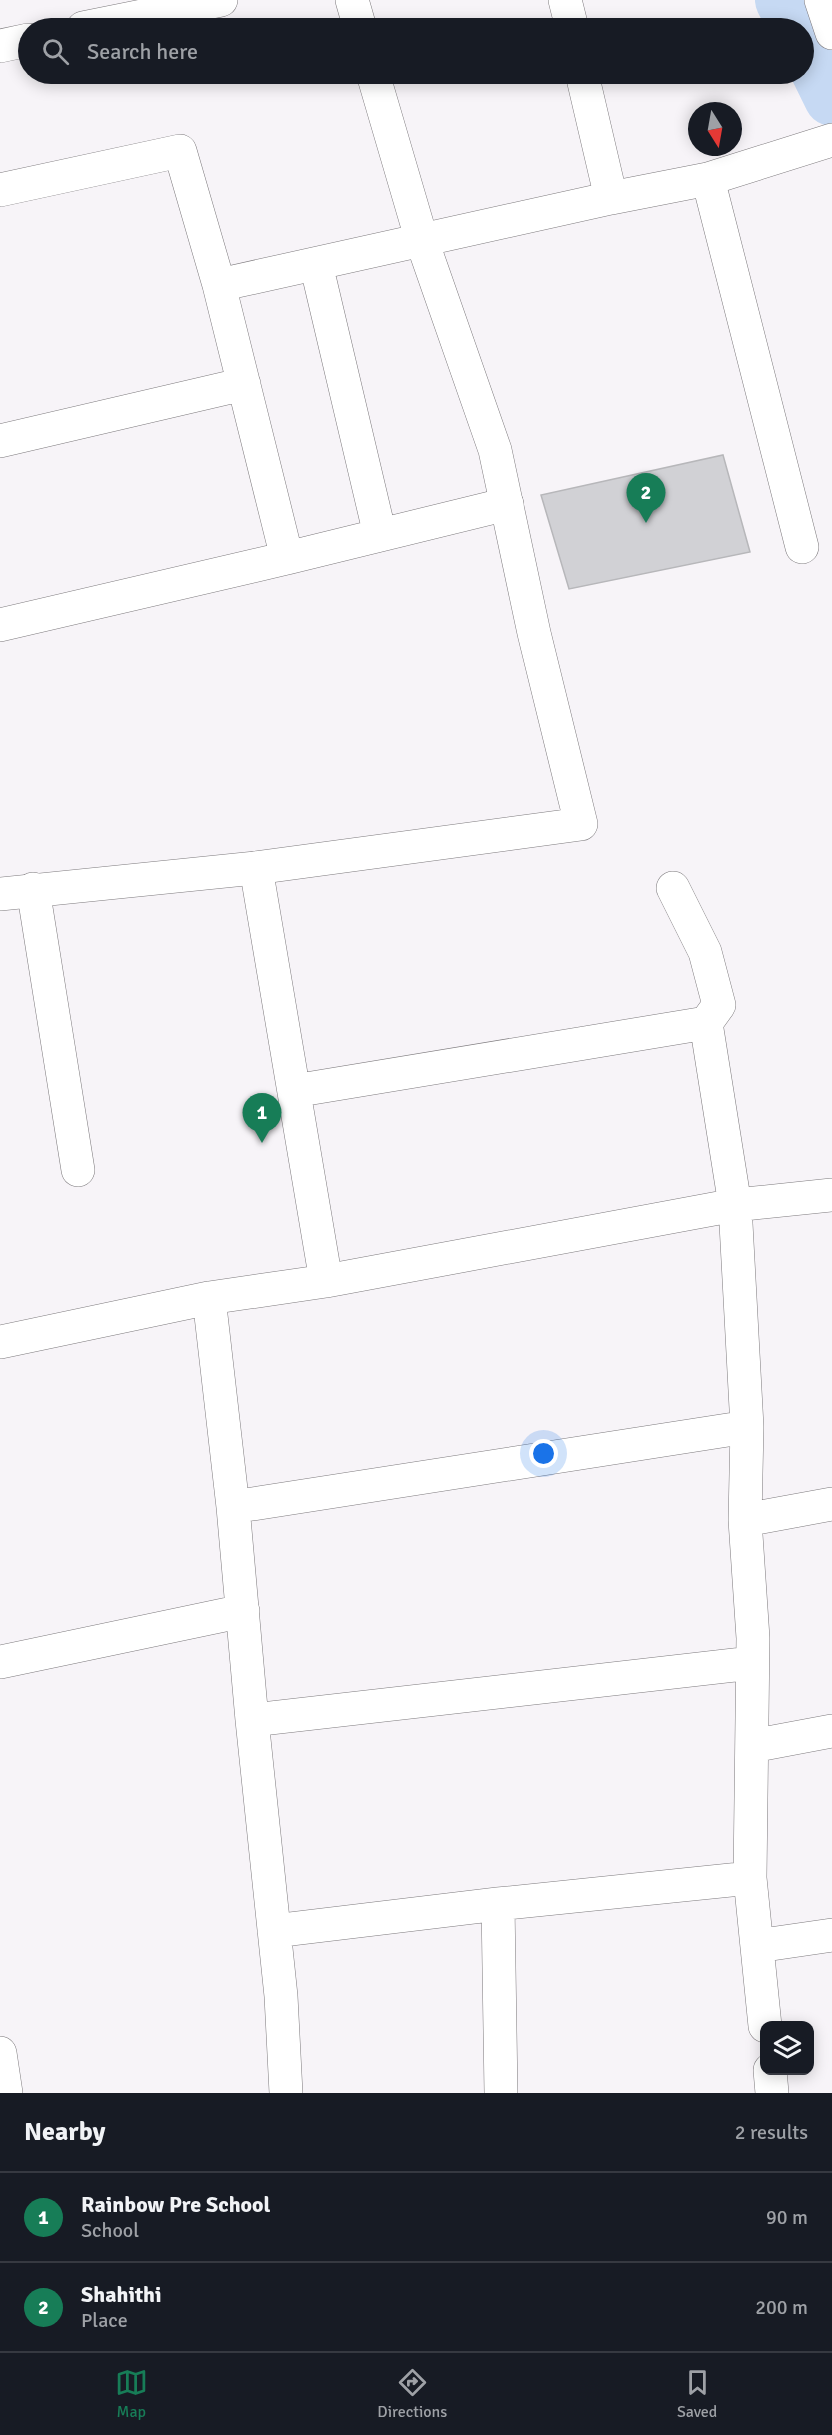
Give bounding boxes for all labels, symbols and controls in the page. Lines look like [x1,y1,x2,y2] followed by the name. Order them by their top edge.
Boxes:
[18,18,814,84] search box
[39,35,72,68] icon: search
[87,38,198,65] text: Search here
[688,102,742,156] north arrow
[626,474,666,523] pin: 2
[242,1094,282,1143] pin: 1
[529,1439,558,1468] your location
[760,2021,814,2075] map controls
[760,2021,814,2075] button: layers
[24,2116,105,2148] text: Nearby
[735,2120,808,2145] text: 2 results
[81,2191,270,2218] text: Rainbow Pre School
[38,2205,49,2230] text: 1
[766,2205,808,2230] text: 90 m
[81,2218,139,2243] text: School
[81,2281,162,2308] text: Shahithi
[38,2295,49,2320] text: 2
[755,2295,808,2320] text: 200 m
[81,2308,128,2333] text: Place
[115,2366,148,2422] tab: Map
[377,2366,447,2422] tab: Directions
[677,2366,717,2422] tab: Saved

